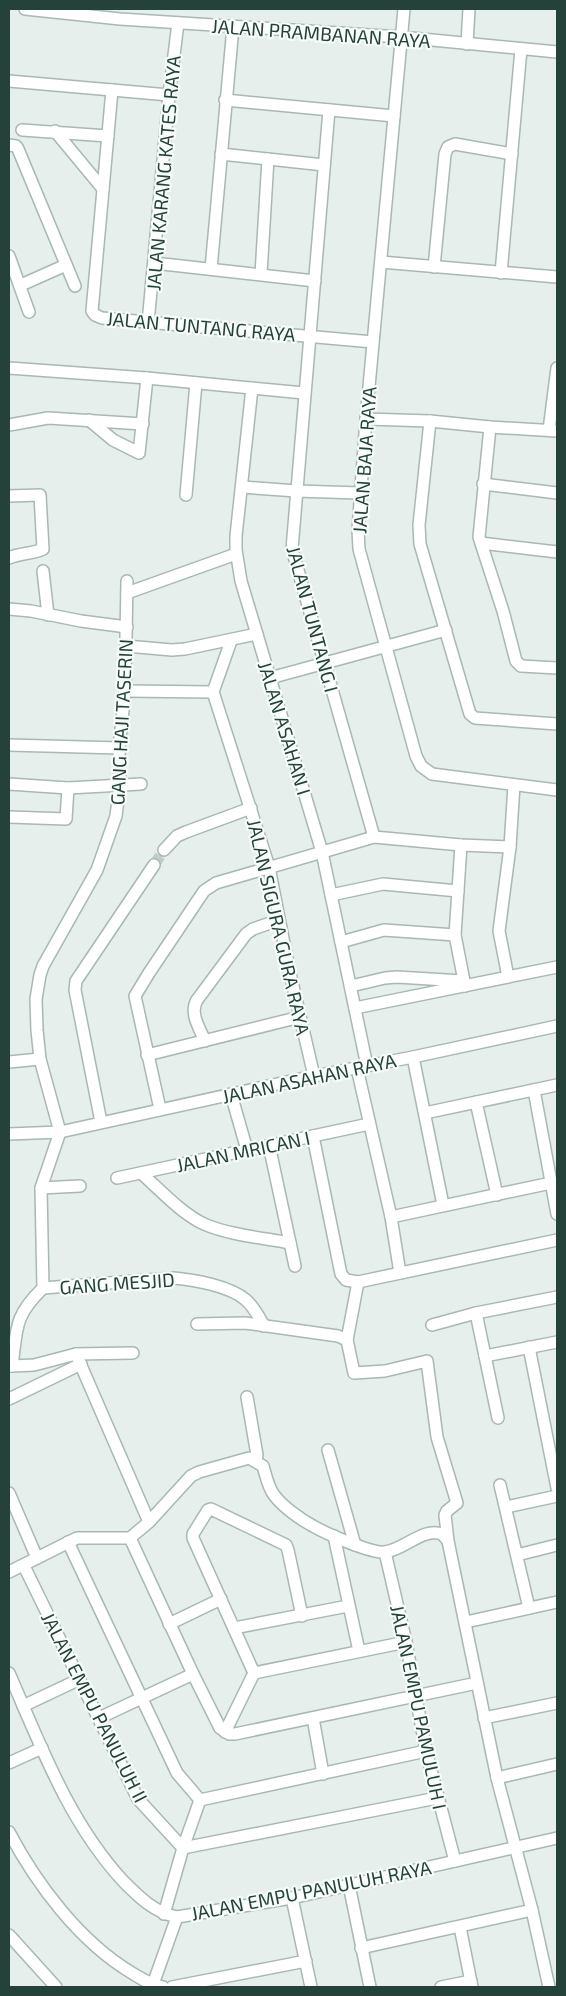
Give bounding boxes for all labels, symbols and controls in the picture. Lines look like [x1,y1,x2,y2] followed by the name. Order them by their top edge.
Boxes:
[211,14,431,52] street label: JALAN PRAMBANAN RAYA
[141,54,185,292] street label: JALAN KARANG KATES RAYA
[106,306,297,346] street label: JALAN TUNTANG RAYA
[347,386,381,534] street label: JALAN BAJA RAYA
[282,543,344,695] street label: JALAN TUNTANG I
[105,638,137,806] street label: GANG HAJI TASERIN
[254,658,316,798] street label: JALAN ASAHAN I
[243,817,315,1037] street label: JALAN SIGURA GURA RAYA
[220,1048,398,1108] street label: JALAN ASAHAN RAYA
[174,1126,312,1176] street label: JALAN MRICAN I
[59,1268,175,1298] street label: GANG MESJID
[386,1603,452,1811] street label: JALAN EMPU PAMULUH I
[37,1608,153,1806] street label: JALAN EMPU PANULUH II
[189,1855,433,1925] street label: JALAN EMPU PANULUH RAYA

